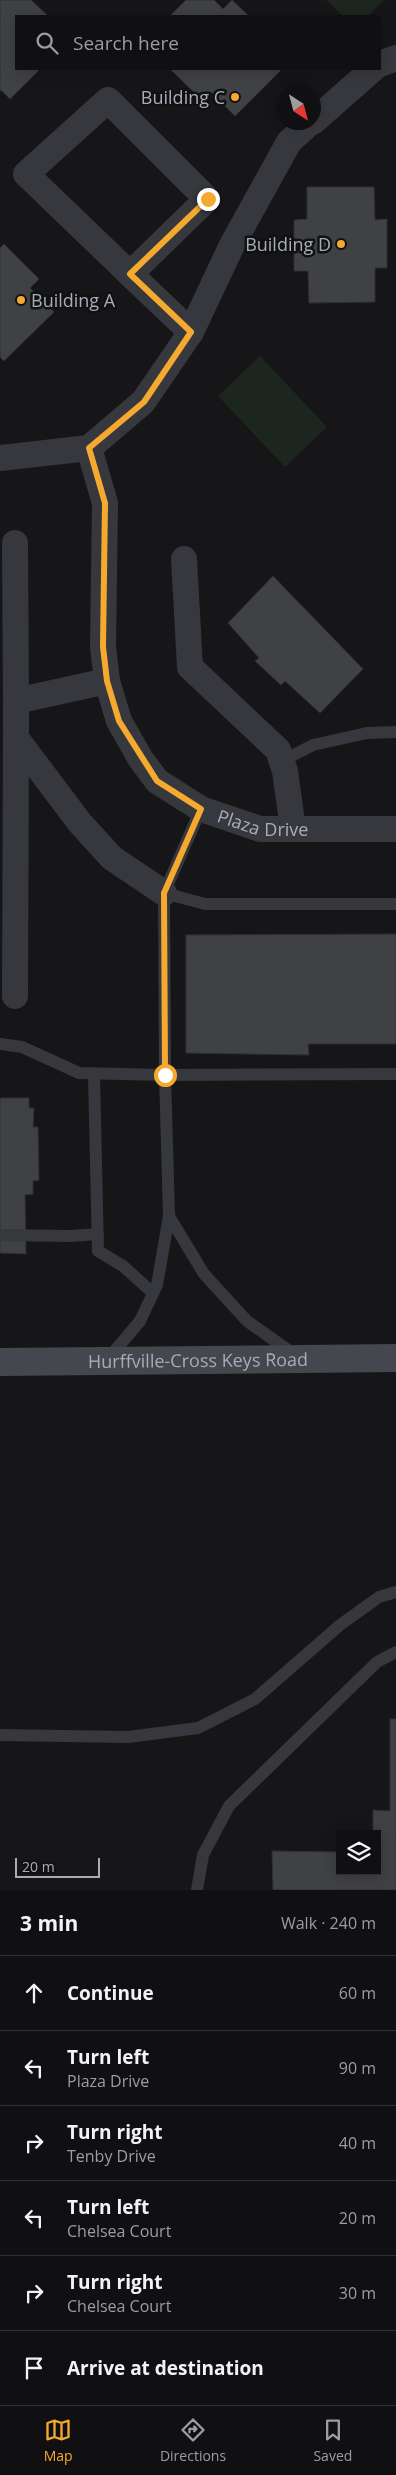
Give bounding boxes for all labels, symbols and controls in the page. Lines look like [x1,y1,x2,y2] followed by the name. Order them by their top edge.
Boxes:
[15,15,381,70] search box
[33,29,61,57] icon: search
[73,30,179,56] text: Search here
[141,85,225,109] place label: Building C
[276,85,321,130] north arrow
[229,91,241,103] marker: Building C
[197,188,220,211] route end
[245,232,331,256] place label: Building D
[335,238,347,250] marker: Building D
[31,288,116,312] place label: Building A
[15,294,27,306] marker: Building A
[214,803,308,841] street label: Plaza Drive
[154,1064,177,1087] route start
[88,1347,308,1373] street label: Hurffville-Cross Keys Road
[336,1830,381,1875] map controls
[336,1830,381,1875] button: layers
[15,1855,100,1878] scale bar
[22,1857,55,1876] text: 20 m
[20,1909,78,1937] text: 3 min
[281,1912,376,1934] text: Walk · 240 m
[20,1979,48,2007] icon: ahead
[67,1980,154,2006] text: Continue
[339,1982,376,2004] text: 60 m
[67,2044,149,2070] text: Turn left
[20,2054,48,2082] icon: left
[339,2057,376,2079] text: 90 m
[67,2070,149,2092] text: Plaza Drive
[67,2119,162,2145] text: Turn right
[20,2129,48,2157] icon: right
[339,2132,376,2154] text: 40 m
[67,2145,156,2167] text: Tenby Drive
[67,2194,149,2220] text: Turn left
[20,2204,48,2232] icon: left
[339,2207,376,2229] text: 20 m
[67,2220,171,2242] text: Chelsea Court
[67,2269,162,2295] text: Turn right
[20,2279,48,2307] icon: right
[339,2282,376,2304] text: 30 m
[67,2295,171,2317] text: Chelsea Court
[20,2354,48,2382] icon: arrive
[67,2355,264,2381] text: Arrive at destination
[44,2416,73,2465] tab: Map
[160,2416,226,2465] tab: Directions
[313,2416,352,2465] tab: Saved

